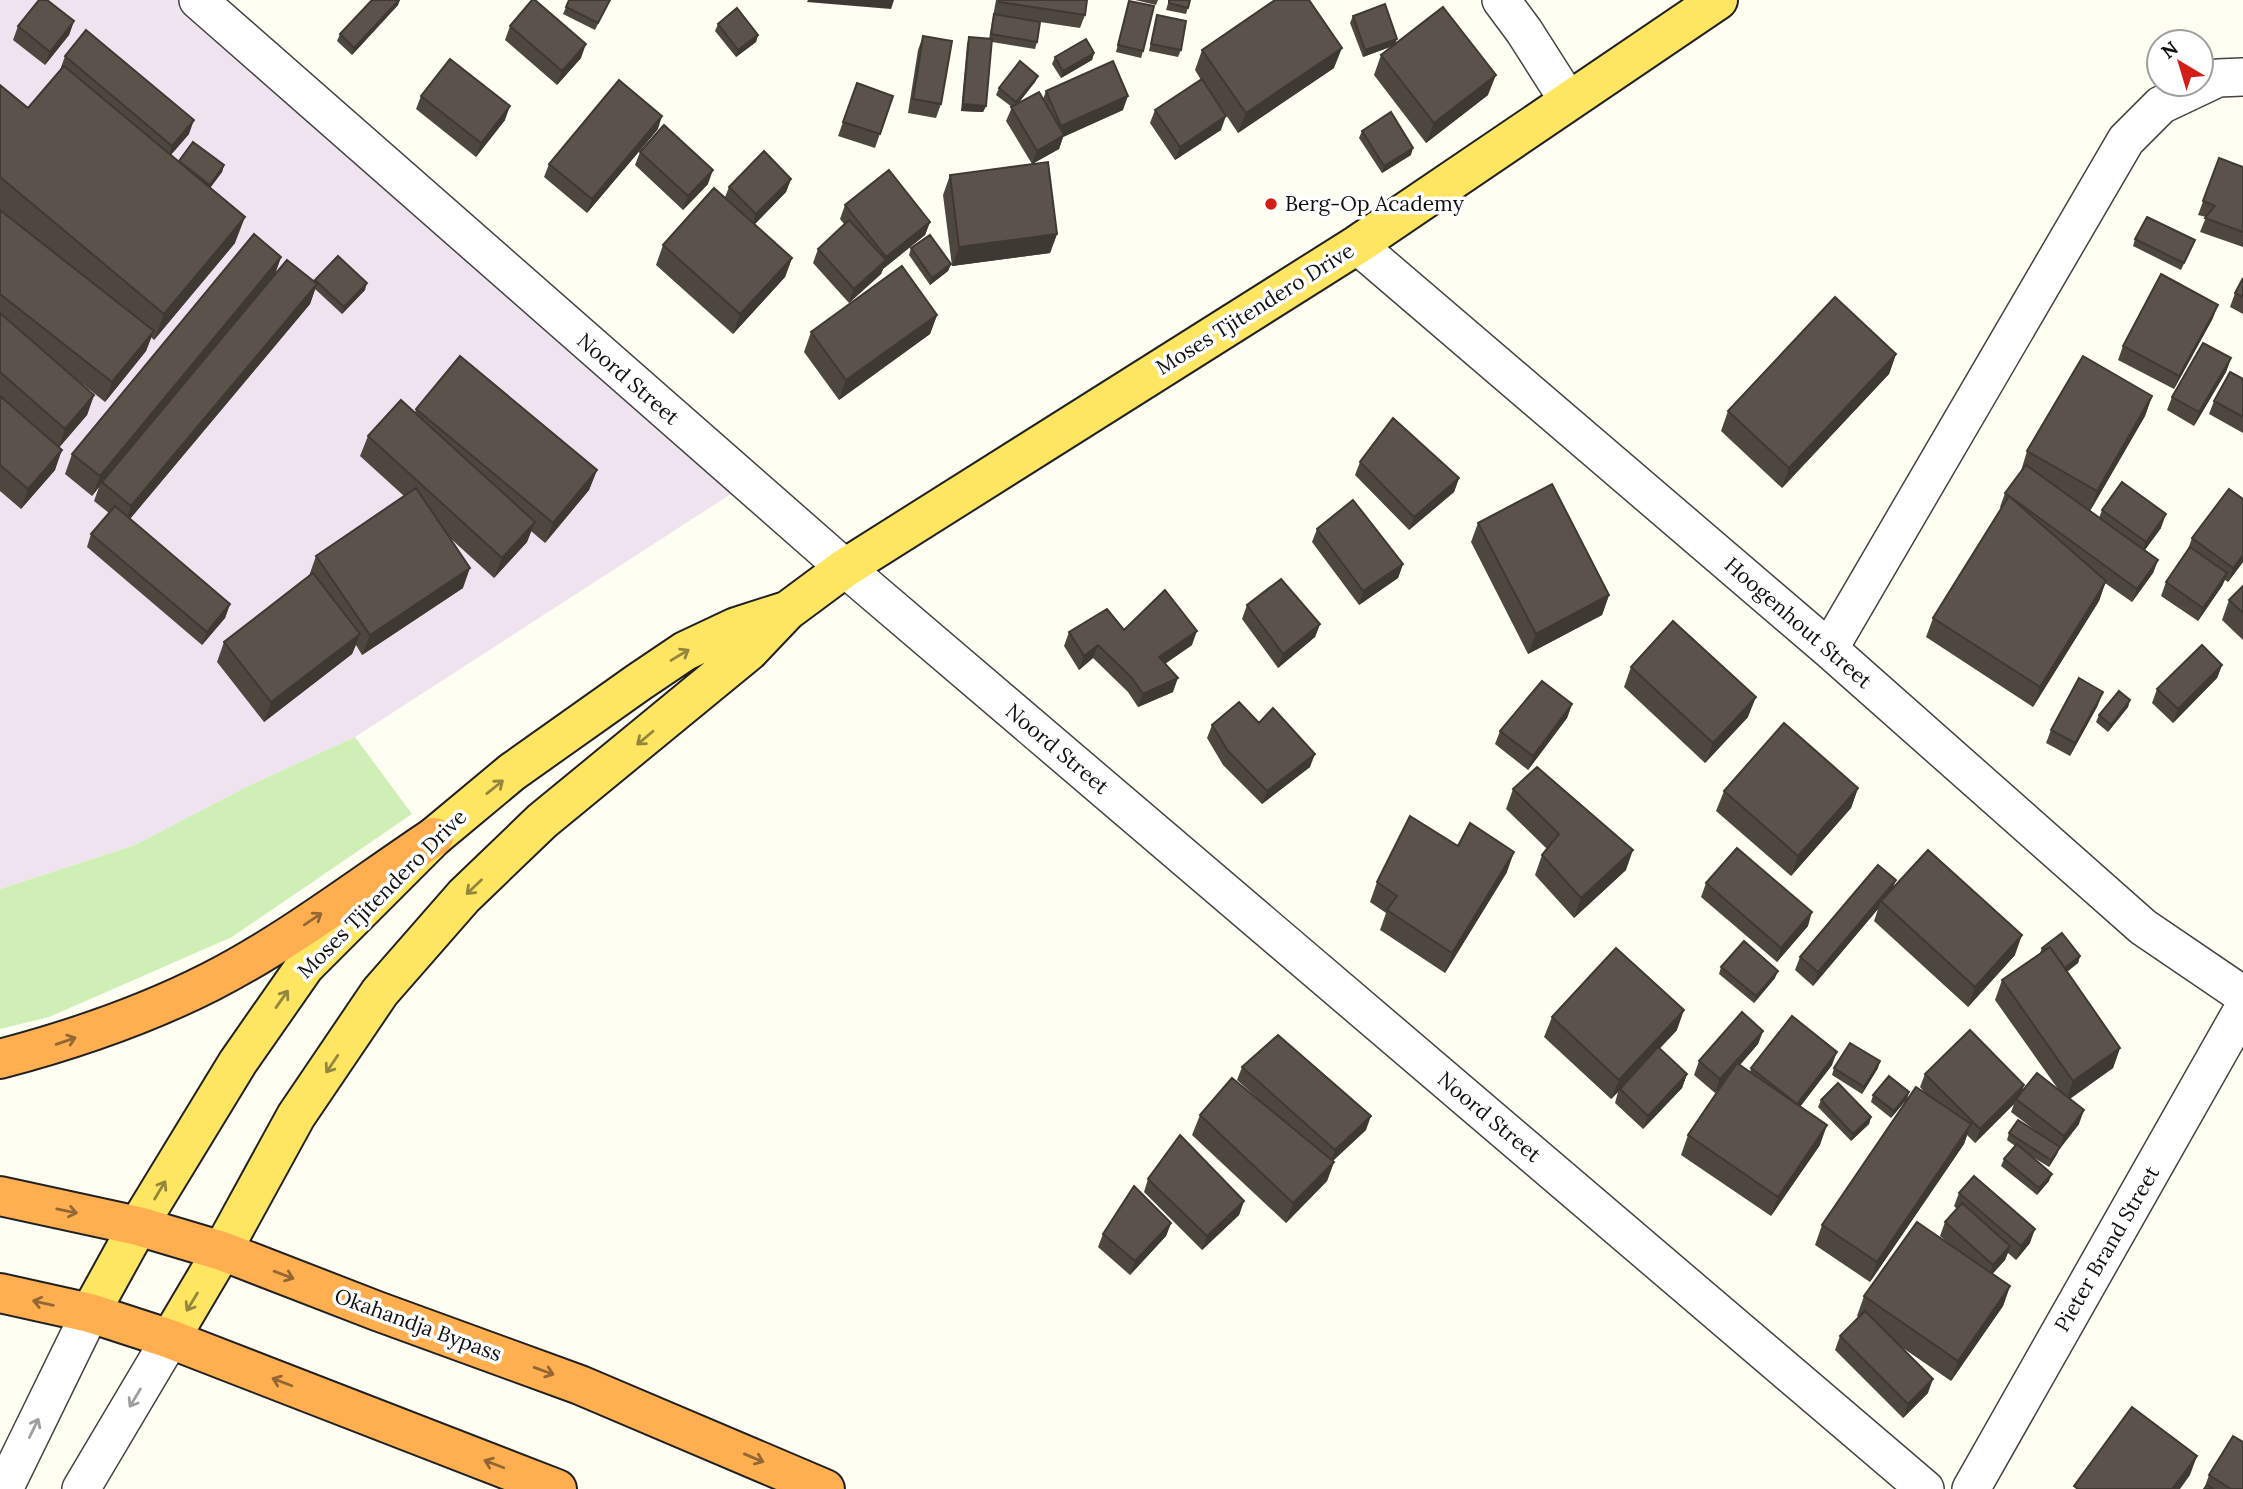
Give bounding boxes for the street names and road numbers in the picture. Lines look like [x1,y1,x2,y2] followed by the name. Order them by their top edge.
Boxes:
[1151,237,1359,381] street label: Moses Tjitendero Drive
[572,327,686,431] street label: Noord Street
[1719,551,1878,695] street label: Hoogenhout Street
[1000,697,1115,800] street label: Noord Street
[291,803,472,984] street label: Moses Tjitendero Drive
[1432,1065,1547,1168] street label: Noord Street
[2048,1160,2165,1336] street label: Pieter Brand Street
[331,1282,506,1367] street label: Okahandja Bypass

